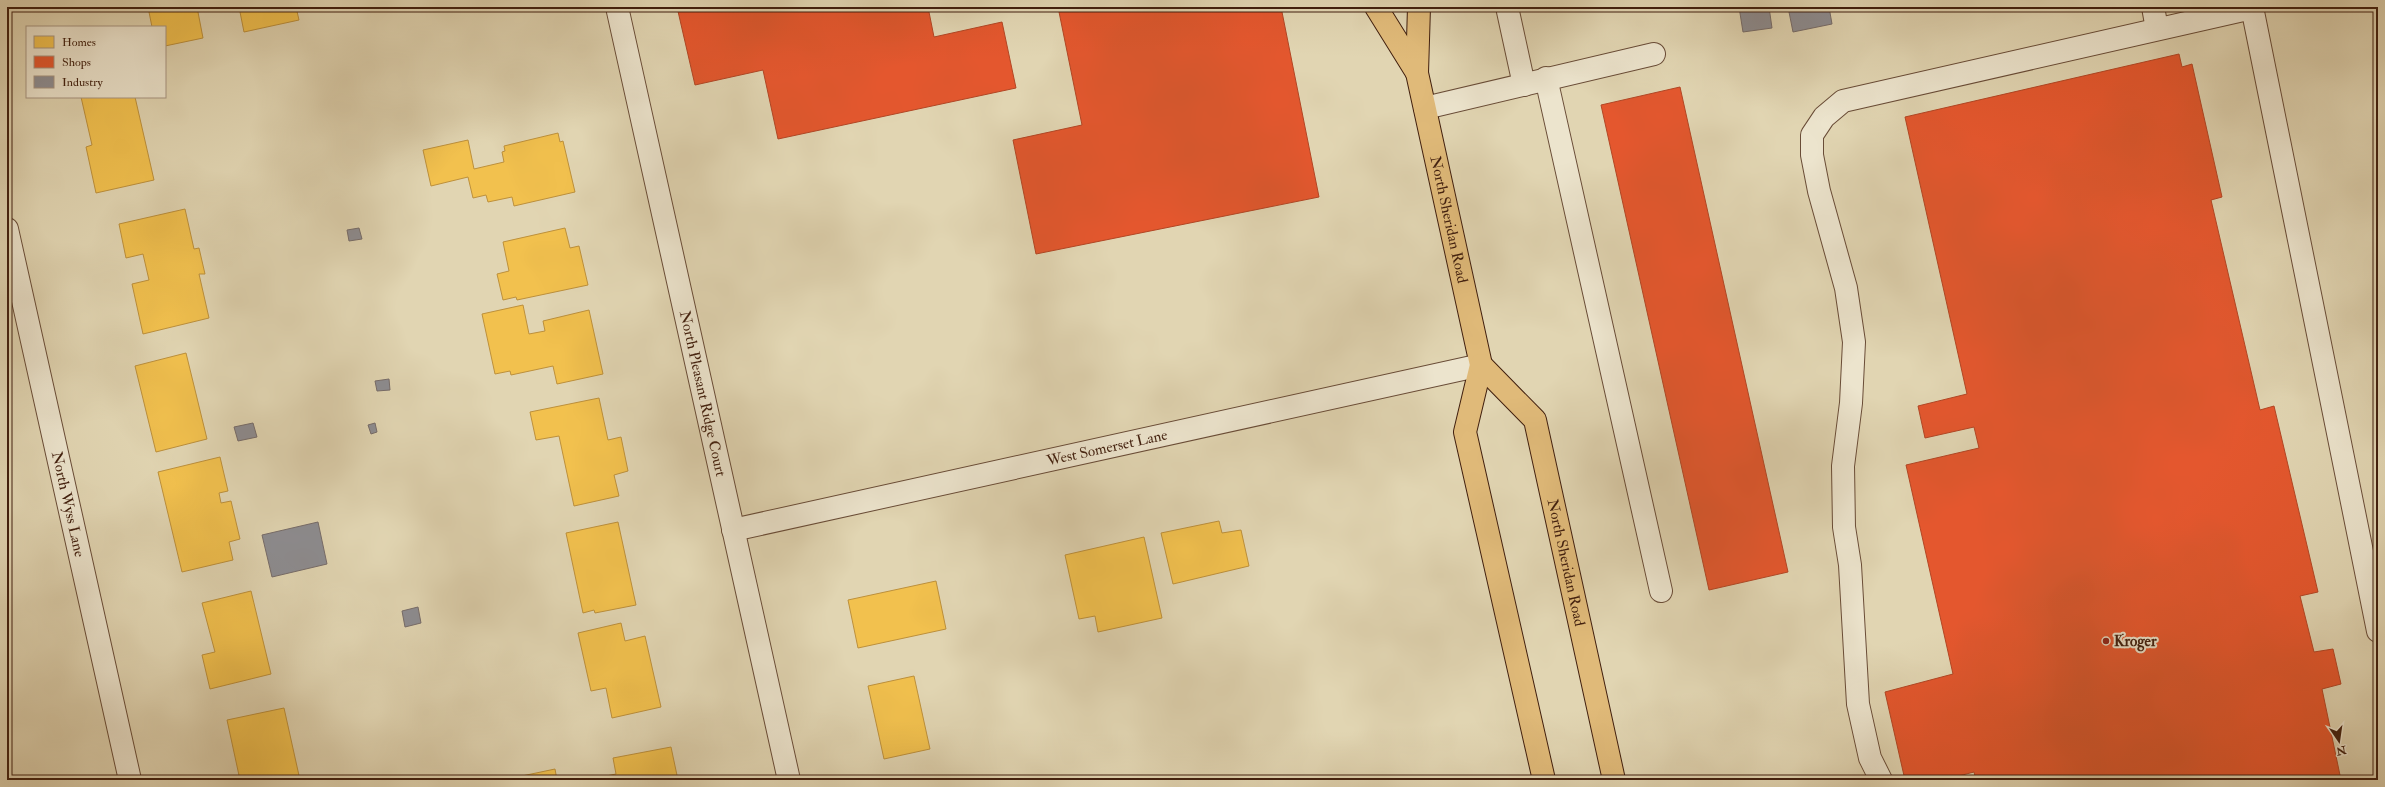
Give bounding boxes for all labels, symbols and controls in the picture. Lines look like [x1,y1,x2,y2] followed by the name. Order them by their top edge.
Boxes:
[26,26,166,98] legend
[62,35,96,50] text: Homes
[62,55,91,70] text: Shops
[62,75,104,90] text: Industry
[1426,154,1472,285] street label: North Sheridan Road
[675,309,731,478] street label: North Pleasant Ridge Court
[1044,425,1169,470] street label: West Somerset Lane
[47,450,89,559] street label: North Wyss Lane
[1543,497,1590,629] street label: North Sheridan Road
[2114,632,2157,652] place label: Kroger
[2101,636,2111,646] marker: Kroger
[2319,721,2359,761] north arrow
[2334,743,2348,758] text: N

